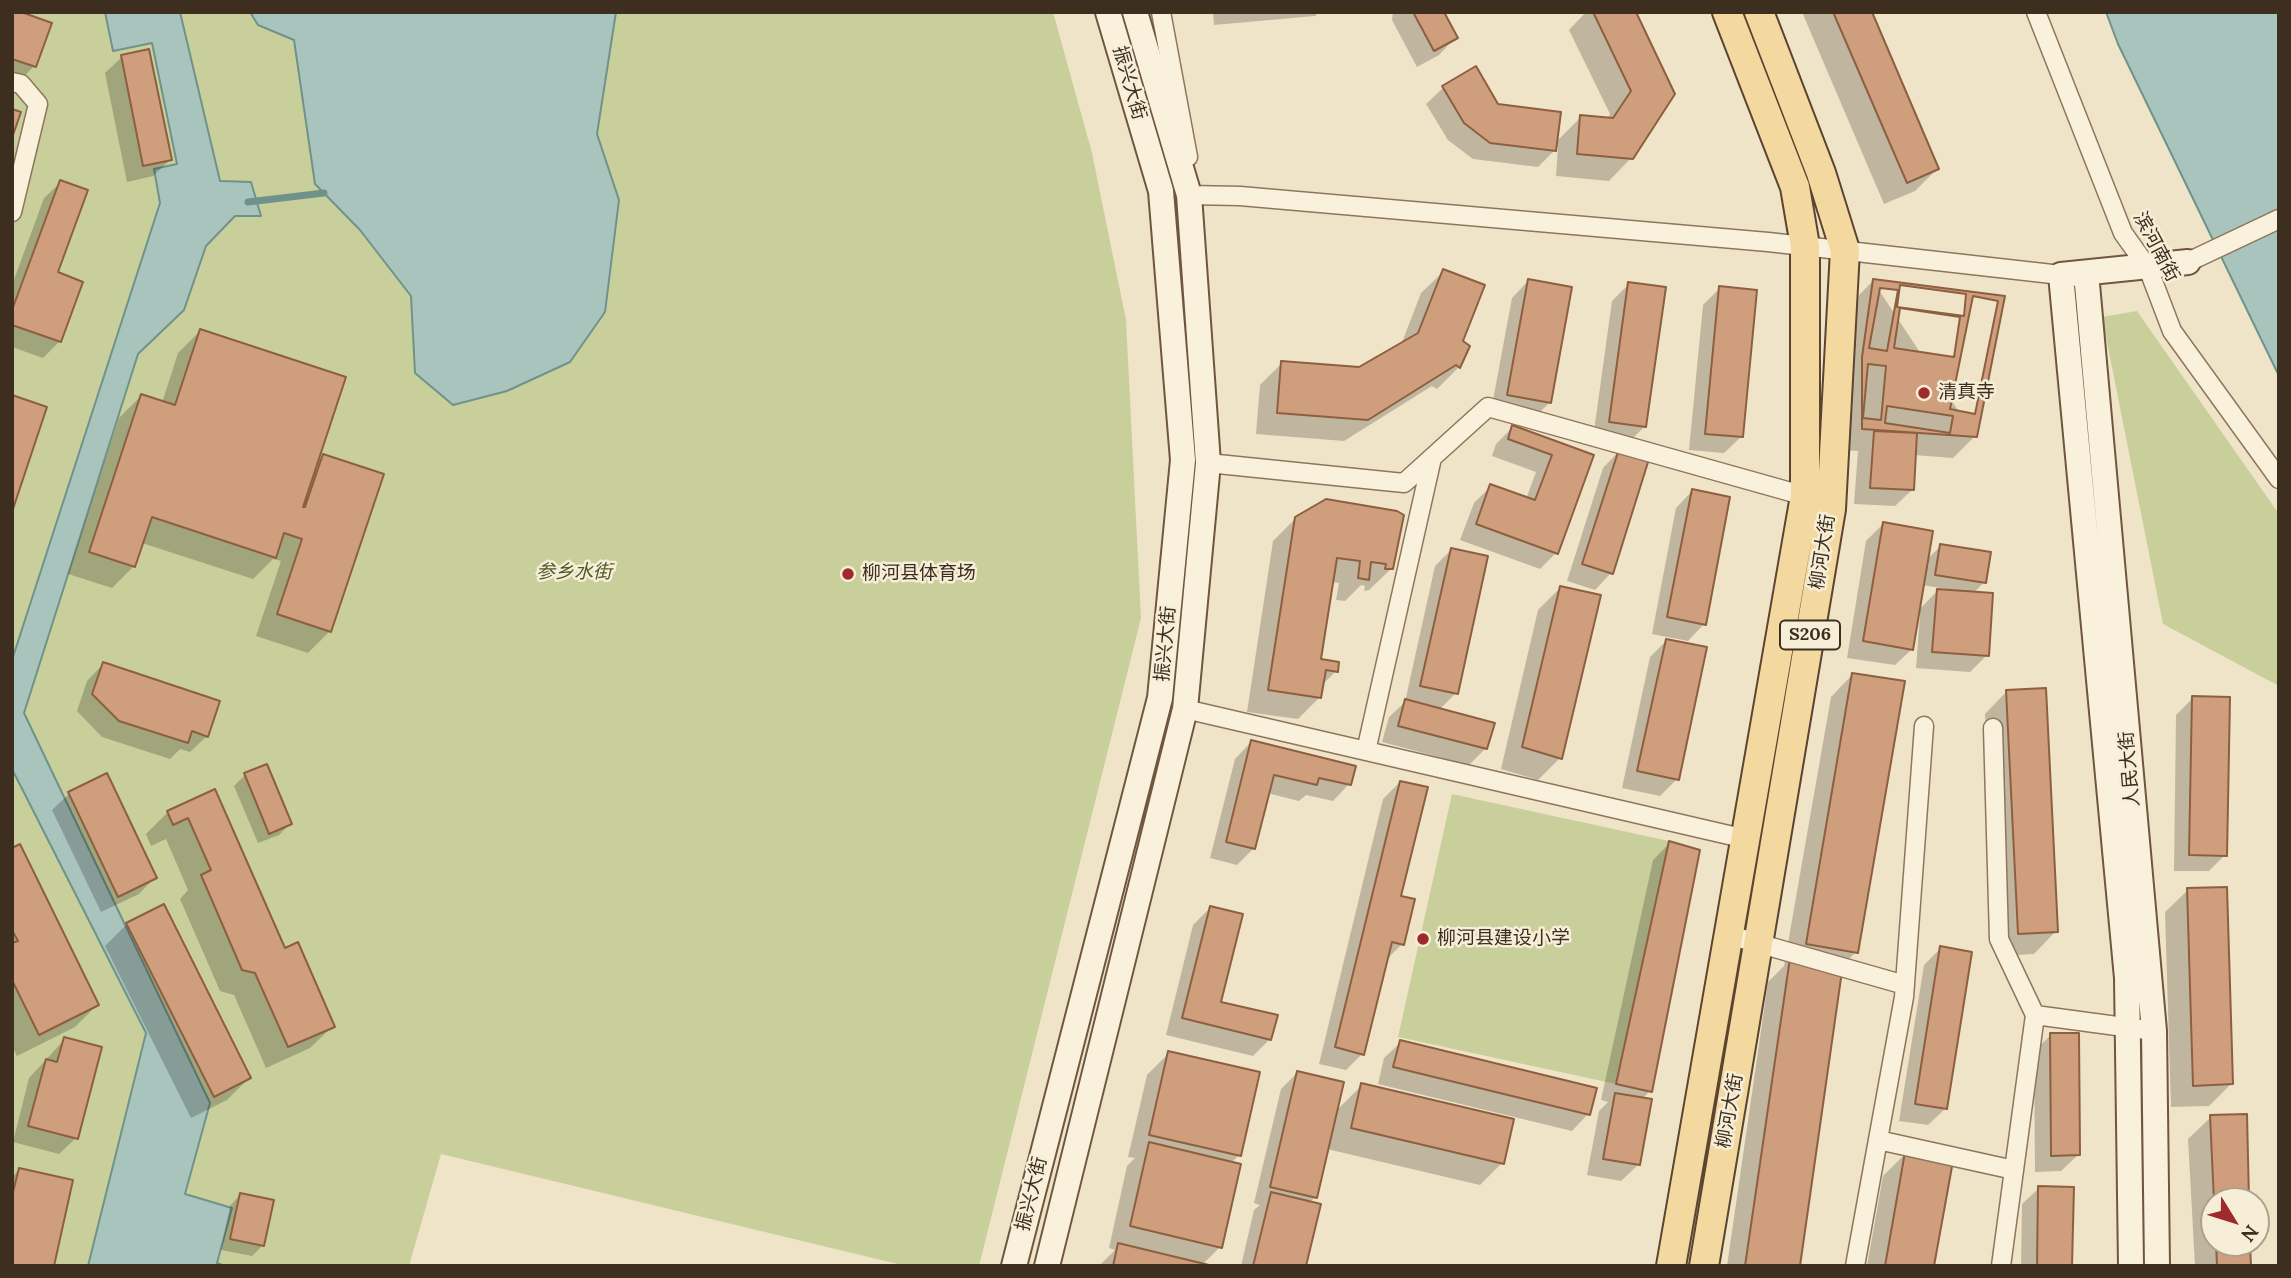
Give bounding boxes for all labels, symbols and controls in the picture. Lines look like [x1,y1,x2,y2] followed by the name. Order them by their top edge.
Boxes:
[1108,43,1150,123] street label: 振兴大街
[2128,208,2184,286] street label: 滨河南街
[1938,382,1995,404] place label: 清真寺
[1916,385,1932,401] marker: 清真寺
[1806,513,1840,591] street label: 柳河大街
[536,562,612,584] park label: 参乡水街
[862,563,976,585] place label: 柳河县体育场
[840,566,856,582] marker: 柳河县体育场
[1151,605,1181,683] street label: 振兴大街
[1780,620,1840,650] road number: S206
[2115,730,2145,808] street label: 人民大街
[1437,928,1570,950] place label: 柳河县建设小学
[1415,931,1431,947] marker: 柳河县建设小学
[1712,1072,1748,1150] street label: 柳河大街
[1012,1154,1052,1234] street label: 振兴大街
[2200,1187,2270,1257] north arrow
[2236,1221,2264,1247] text: N

